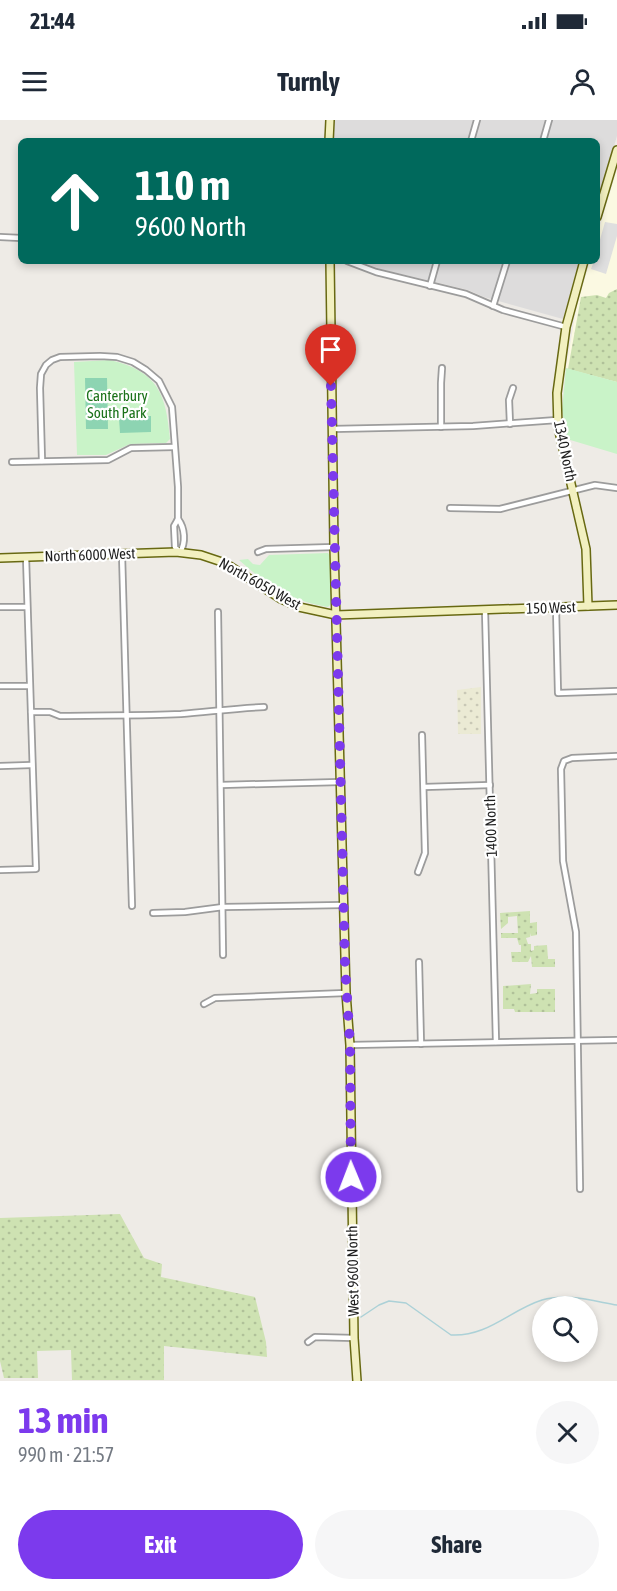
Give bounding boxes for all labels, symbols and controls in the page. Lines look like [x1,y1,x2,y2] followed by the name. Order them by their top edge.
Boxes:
[30,8,75,34] text: 21:44
[18,65,51,98] icon: menu
[566,65,599,98] icon: person
[277,66,340,97] text: Turnly
[135,161,230,209] text: 110 m
[36,162,114,240] icon: ahead
[135,211,247,242] text: 9600 North
[305,324,356,386] pin
[314,333,347,366] icon: arrive
[86,387,148,421] park label: Canterbury South Park
[551,419,580,483] street label: 1340 North
[44,544,136,565] street label: North 6000 West
[216,554,304,613] street label: North 6050 West
[526,598,576,617] street label: 150 West
[481,795,500,857] street label: 1400 North
[319,1145,383,1209] position arrow
[343,1225,362,1317] street label: West 9600 North
[532,1296,598,1362] map controls
[532,1296,598,1362] button: search
[18,1399,108,1441] text: 13 min
[536,1401,599,1464] button: close
[18,1443,114,1466] text: 990 m · 21:57
[18,1510,303,1579] button: Exit
[315,1510,599,1579] button: Share

